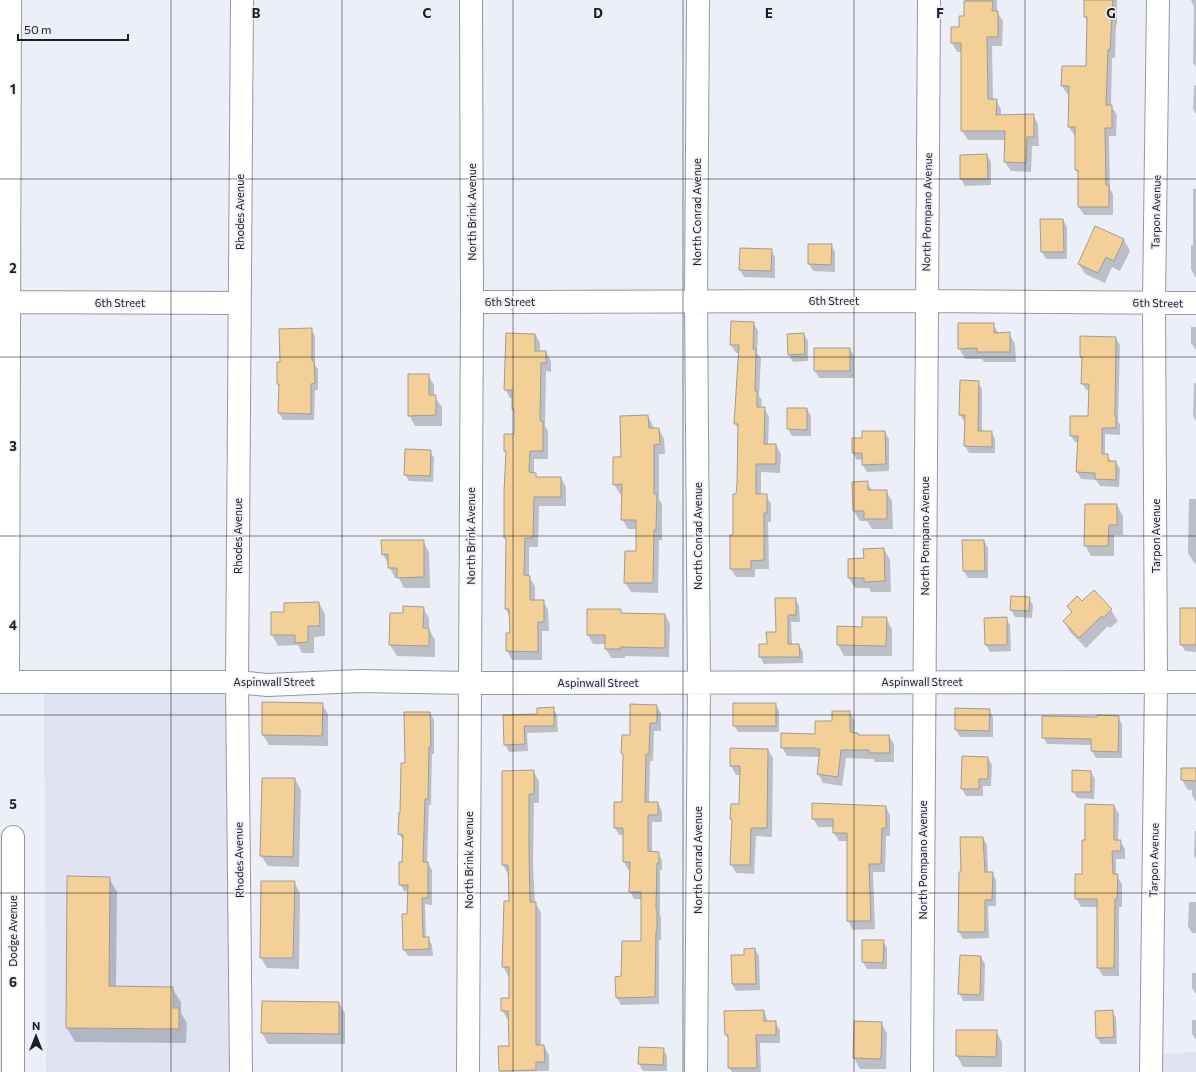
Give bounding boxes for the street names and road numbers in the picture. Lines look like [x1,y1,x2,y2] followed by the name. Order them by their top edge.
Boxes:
[919,152,934,272] street label: North Pompano Avenue
[690,158,703,266] street label: North Conrad Avenue
[465,163,478,261] street label: North Brink Avenue
[233,174,246,250] street label: Rhodes Avenue
[1148,174,1163,249] street label: Tarpon Avenue
[809,294,860,307] street label: 6th Street
[485,295,536,308] street label: 6th Street
[95,296,146,309] street label: 6th Street
[1133,296,1184,309] street label: 6th Street
[918,476,931,595] street label: North Pompano Avenue
[691,482,704,590] street label: North Conrad Avenue
[464,487,477,585] street label: North Brink Avenue
[231,498,244,574] street label: Rhodes Avenue
[1149,499,1162,573] street label: Tarpon Avenue
[233,675,315,688] street label: Aspinwall Street
[881,675,963,688] street label: Aspinwall Street
[557,676,639,689] street label: Aspinwall Street
[916,800,929,919] street label: North Pompano Avenue
[691,806,704,914] street label: North Conrad Avenue
[462,811,475,909] street label: North Brink Avenue
[231,822,246,898] street label: Rhodes Avenue
[1146,822,1161,897] street label: Tarpon Avenue
[6,895,19,967] street label: Dodge Avenue

